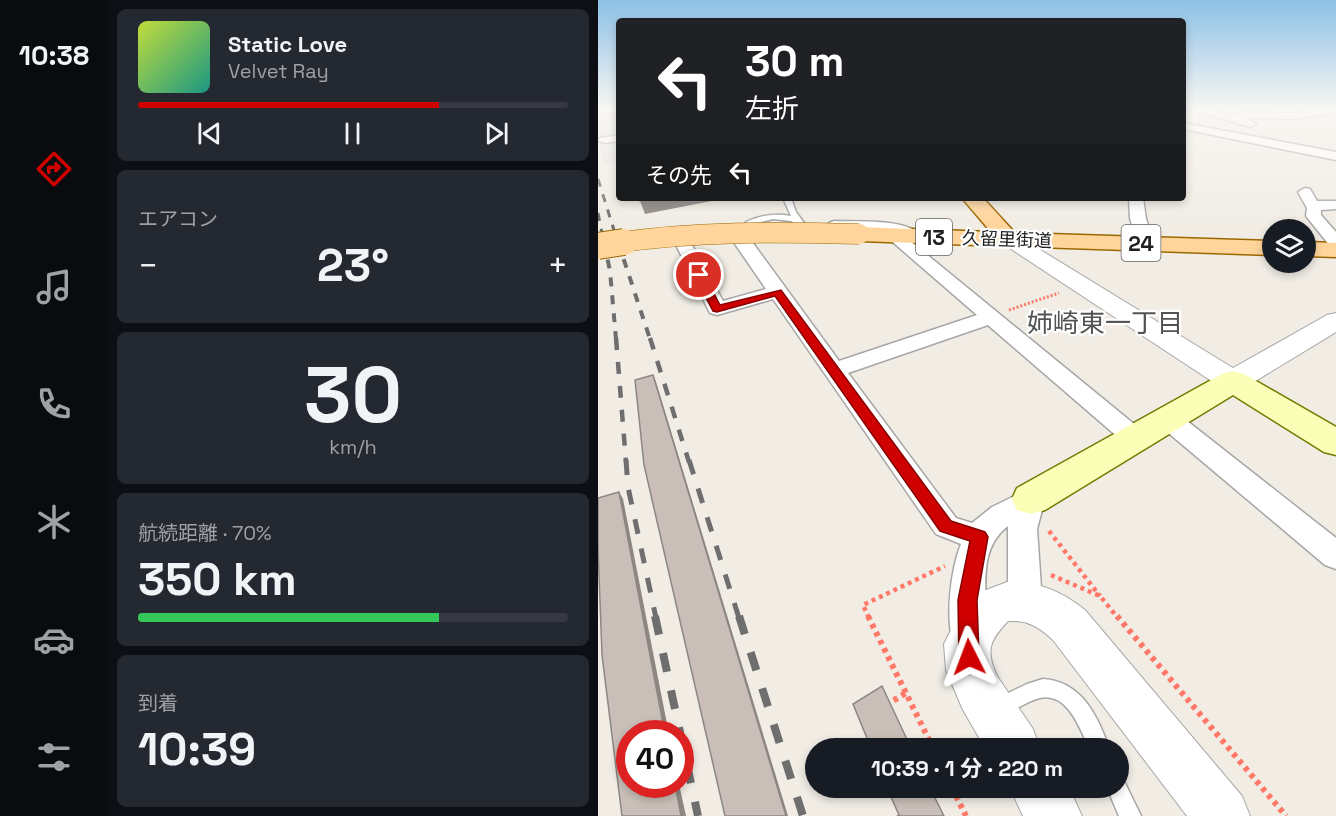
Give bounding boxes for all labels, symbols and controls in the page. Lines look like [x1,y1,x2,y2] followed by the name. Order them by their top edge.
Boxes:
[228,30,347,58] text: Static Love
[745,35,844,88] text: 30 m
[19,38,89,73] text: 10:38
[646,42,724,120] icon: left
[228,58,329,84] text: Velvet Ray
[745,91,799,126] text: 左折
[193,117,226,150] icon: previous
[336,117,369,150] icon: pause
[480,117,513,150] icon: next
[33,148,75,190] icon: directions
[724,156,757,189] icon: left
[646,161,712,189] text: その先
[138,206,218,232] text: エアコン
[916,219,952,255] road number: 13
[1262,219,1316,273] map controls
[1262,219,1316,273] button: layers
[1122,225,1160,261] road number: 24
[962,226,1052,252] street label: 久留里街道
[317,237,389,294] text: 23°
[138,245,158,287] text: −
[548,245,568,287] text: +
[673,249,724,300] pin
[682,258,715,291] icon: arrive
[33,266,75,308] icon: music
[1027,306,1183,340] district label: 姉崎東一丁目
[304,345,402,445] text: 30
[33,383,75,425] icon: phone
[329,434,377,460] text: km/h
[33,501,75,543] icon: climate
[138,520,271,546] text: 航続距離 · 70%
[138,551,297,608] text: 350 km
[33,619,75,661] icon: car
[937,625,1001,689] position arrow
[138,690,178,716] text: 到着
[616,720,694,798] speed limit sign: 40
[138,721,256,778] text: 10:39
[33,736,75,778] icon: filters
[871,754,1063,782] text: 10:39 · 1 分 · 220 m

